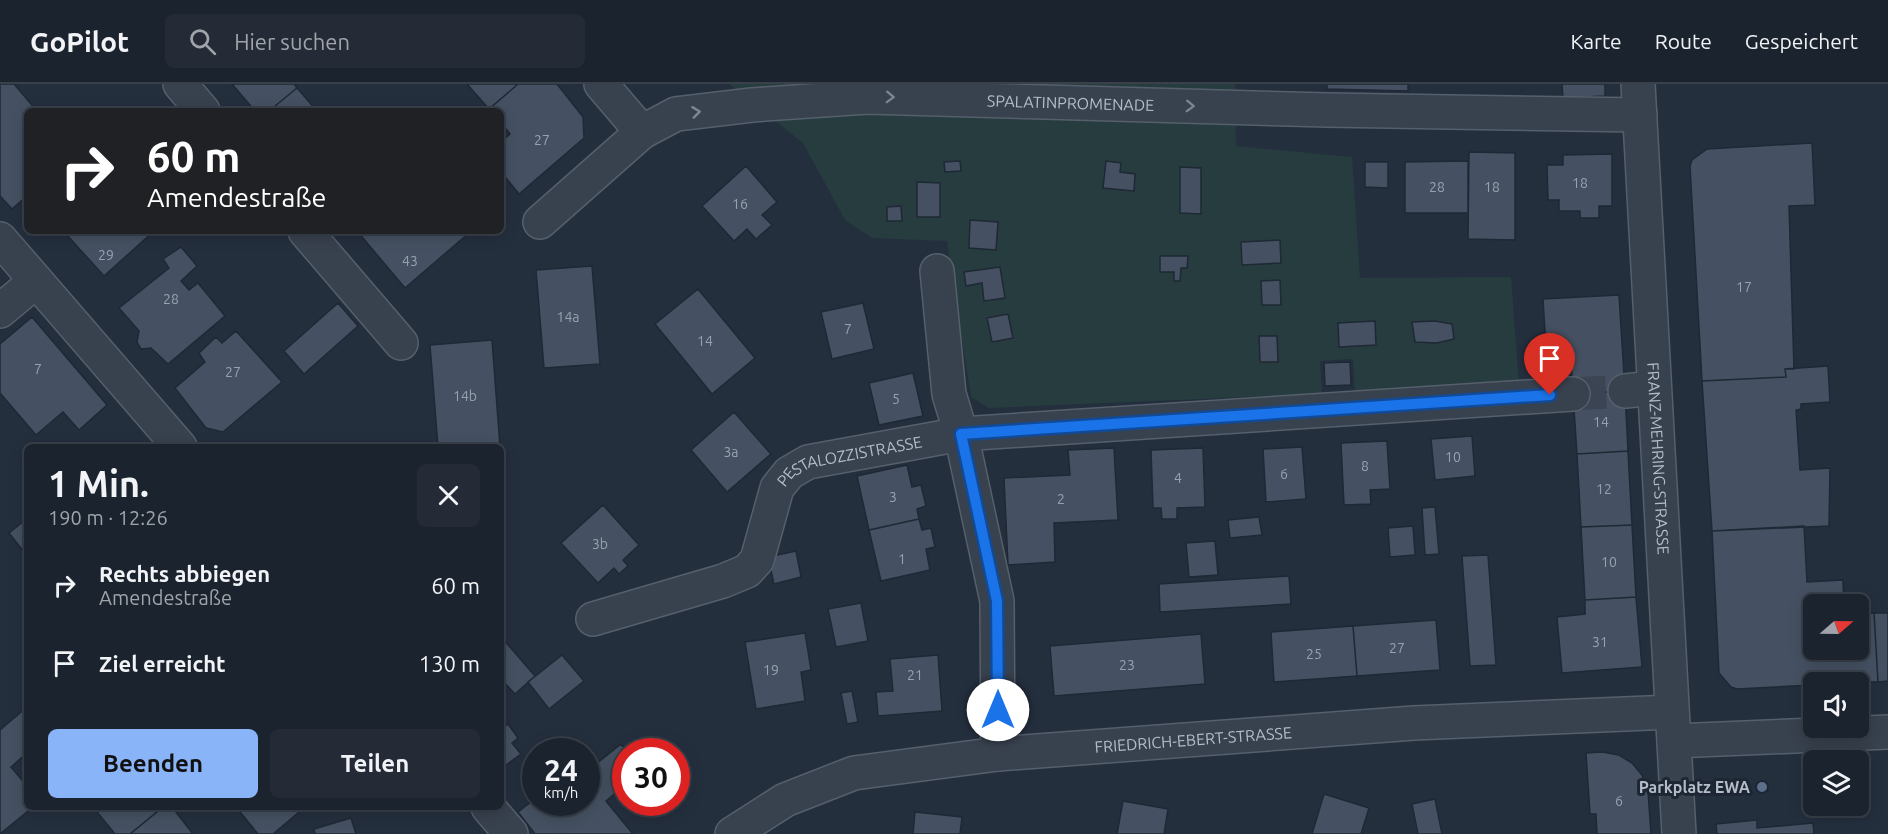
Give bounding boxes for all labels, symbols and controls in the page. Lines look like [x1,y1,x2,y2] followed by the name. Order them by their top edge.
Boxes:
[165,14,585,68] search box
[186,25,219,58] icon: search
[30,26,129,57] text: GoPilot
[234,29,350,54] text: Hier suchen
[1570,29,1622,53] text: Karte
[1655,29,1712,53] text: Route
[1745,29,1858,53] text: Gespeichert
[886,91,895,104] one-way arrow
[987,91,1154,114] street label: SPALATINPROMENADE
[1186,100,1195,113] one-way arrow
[691,106,701,119] one-way arrow
[48,132,126,210] icon: right
[534,132,550,148] house number: 27
[147,133,241,180] text: 60 m
[1572,175,1588,191] house number: 18
[1429,179,1445,195] house number: 28
[1484,179,1500,195] house number: 18
[147,182,326,212] text: Amendestraße
[732,196,748,212] house number: 16
[98,247,114,263] house number: 29
[402,253,418,269] house number: 43
[1736,279,1752,295] house number: 17
[163,291,179,307] house number: 28
[557,309,580,325] house number: 14a
[844,321,852,337] house number: 7
[697,333,713,349] house number: 14
[1524,333,1575,395] pin
[1533,342,1566,375] icon: arrive
[34,361,42,377] house number: 7
[1644,362,1673,555] street label: FRANZ-MEHRING-STRASSE
[225,364,241,380] house number: 27
[453,388,477,404] house number: 14b
[892,391,900,407] house number: 5
[1593,414,1609,430] house number: 14
[773,432,923,490] street label: PESTALOZZISTRASSE
[723,444,739,460] house number: 3a
[1445,449,1461,465] house number: 10
[1361,458,1369,474] house number: 8
[48,463,149,504] text: 1 Min.
[417,464,480,527] button: close
[1280,466,1288,482] house number: 6
[1174,470,1182,486] house number: 4
[1596,481,1612,497] house number: 12
[889,489,897,505] house number: 3
[1057,491,1065,507] house number: 2
[48,506,168,529] text: 190 m · 12:26
[592,536,608,552] house number: 3b
[898,551,906,567] house number: 1
[1601,554,1617,570] house number: 10
[99,561,270,586] text: Rechts abbiegen
[48,569,81,602] icon: right
[431,573,480,598] text: 60 m
[99,586,232,609] text: Amendestraße
[1803,594,1869,660] north arrow
[1803,594,1869,816] map controls
[1592,634,1608,650] house number: 31
[1389,640,1405,656] house number: 27
[1306,646,1322,662] house number: 25
[48,647,81,680] icon: arrive
[99,651,226,676] text: Ziel erreicht
[419,651,480,676] text: 130 m
[1119,657,1135,673] house number: 23
[763,662,779,678] house number: 19
[907,667,923,683] house number: 21
[1803,672,1869,738] button: sound
[966,678,1030,742] position arrow
[1094,723,1292,756] street label: FRIEDRICH-EBERT-STRASSE
[48,729,258,798] button: Beenden
[270,729,480,798] button: Teilen
[612,738,690,816] speed limit sign: 30
[1803,750,1869,816] button: layers
[544,753,578,787] text: 24
[1639,778,1751,796] place label: Parkplatz EWA
[1755,780,1769,794] marker: Parkplatz EWA
[544,784,578,801] text: km/h
[1615,793,1623,809] house number: 6

